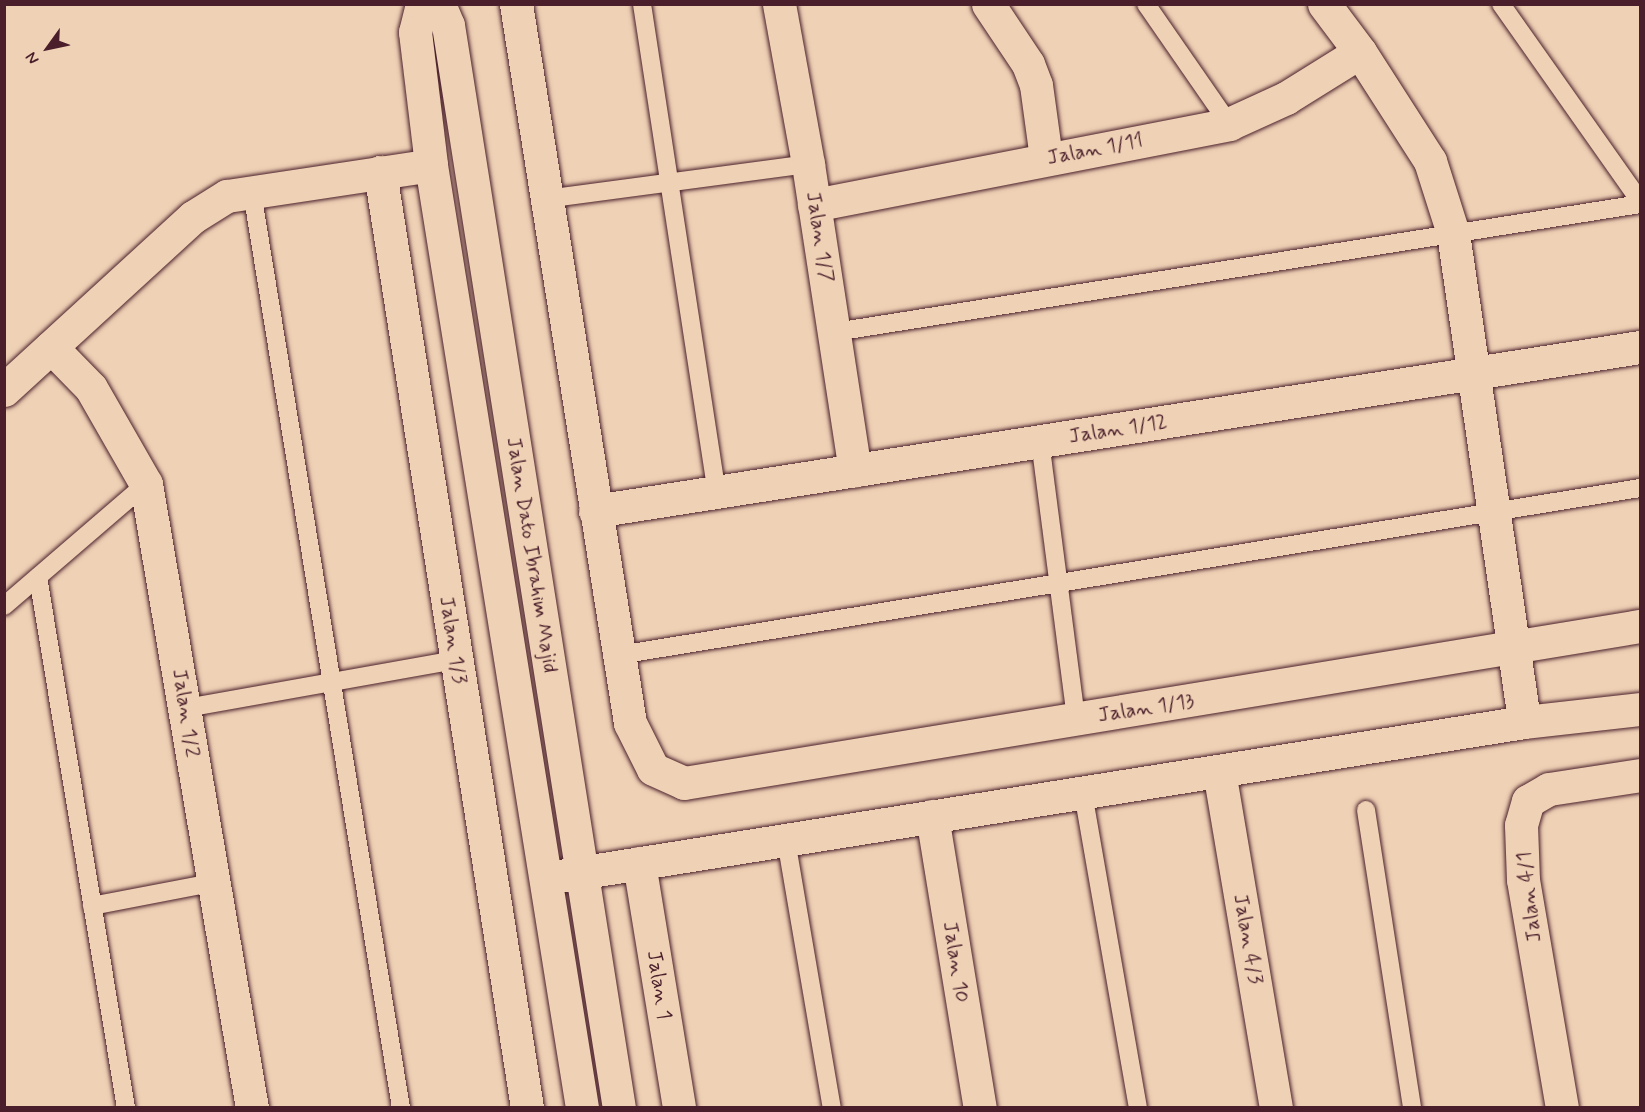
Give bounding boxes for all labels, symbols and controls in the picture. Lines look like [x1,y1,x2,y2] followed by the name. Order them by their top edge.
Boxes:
[18,18,78,78] north arrow
[21,48,44,68] text: N
[1045,127,1145,171] street label: Jalan 1/11
[800,190,840,284] street label: Jalan 1/7
[1067,409,1169,449] street label: Jalan 1/12
[501,437,563,673] street label: Jalan Dato Ibrahim Majid
[434,594,472,686] street label: Jalan 1/3
[167,667,205,759] street label: Jalan 1/2
[1096,688,1196,728] street label: Jalan 1/13
[1511,850,1547,944] street label: Jalan 4/1
[1228,892,1268,986] street label: Jalan 4/3
[937,920,975,1004] street label: Jalan 10
[641,949,677,1021] street label: Jalan 1

